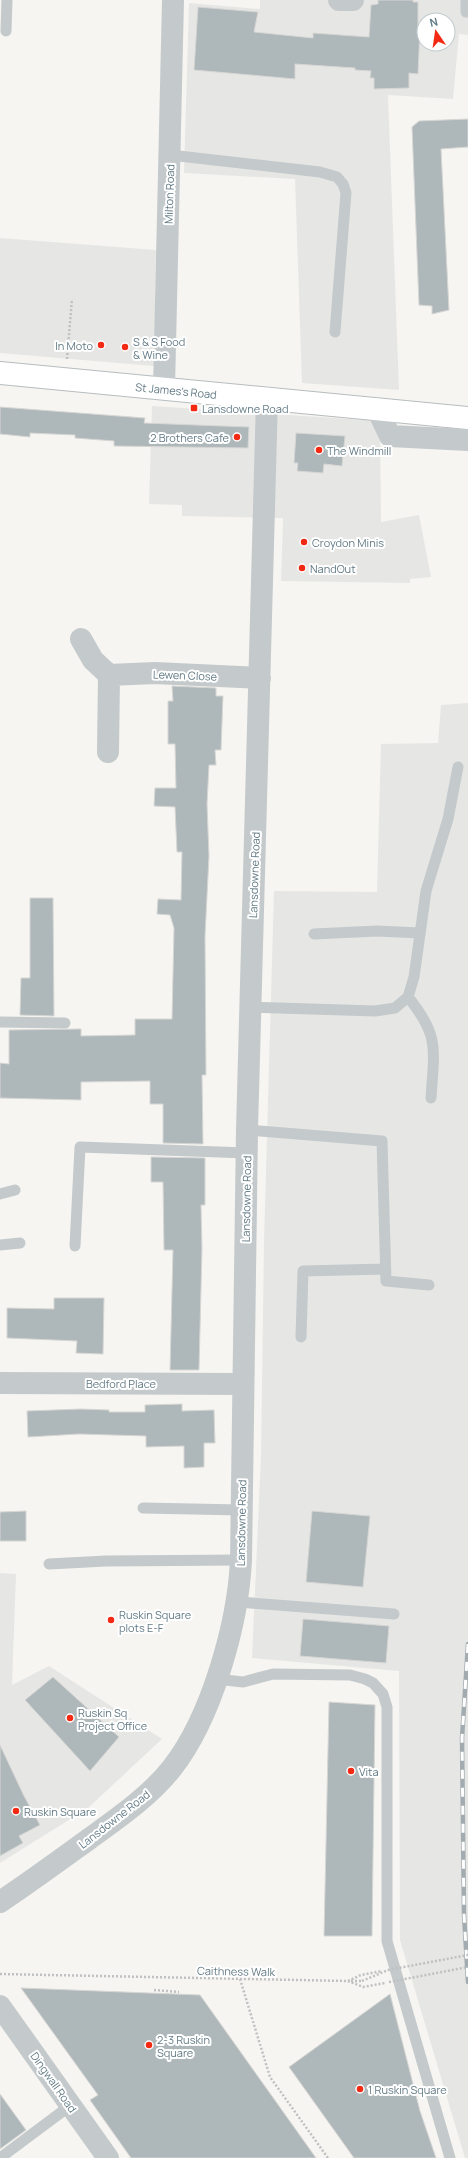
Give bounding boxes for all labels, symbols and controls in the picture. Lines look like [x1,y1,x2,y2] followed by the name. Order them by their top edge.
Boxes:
[416,12,456,52] north arrow
[428,14,439,30] text: N
[160,164,178,224] street label: Milton Road
[133,334,185,362] place label: S & S Food & Wine
[55,338,93,353] place label: In Moto
[96,340,106,350] marker: In Moto
[120,342,130,352] marker: S & S Food & Wine
[135,379,218,401] street label: St James's Road
[202,401,288,416] place label: Lansdowne Road
[189,403,199,413] marker: Lansdowne Road
[150,430,230,445] place label: 2 Brothers Cafe
[232,432,242,442] marker: 2 Brothers Cafe
[327,443,391,458] place label: The Windmill
[314,445,324,455] marker: The Windmill
[312,535,384,550] place label: Croydon Minis
[299,537,309,547] marker: Croydon Minis
[310,561,356,576] place label: NandOut
[297,563,307,573] marker: NandOut
[153,666,218,684] street label: Lewen Close
[245,832,263,918] street label: Lansdowne Road
[238,1156,254,1242] street label: Lansdowne Road
[86,1376,157,1391] street label: Bedford Place
[233,1480,249,1566] street label: Lansdowne Road
[119,1607,192,1635] place label: Ruskin Square plots E-F
[106,1615,116,1625] marker: Ruskin Square plots E-F
[78,1705,148,1733] place label: Ruskin Sq Project Office
[65,1713,75,1723] marker: Ruskin Sq Project Office
[359,1764,379,1779] place label: Vita
[346,1766,356,1776] marker: Vita
[75,1786,153,1852] street label: Lansdowne Road
[24,1804,97,1819] place label: Ruskin Square
[11,1806,21,1816] marker: Ruskin Square
[197,1963,276,1979] street label: Caithness Walk
[157,2032,210,2060] place label: 2-3 Ruskin Square
[144,2040,154,2050] marker: 2-3 Ruskin Square
[28,2049,80,2115] street label: Dingwall Road
[368,2082,447,2097] place label: 1 Ruskin Square
[355,2084,365,2094] marker: 1 Ruskin Square

